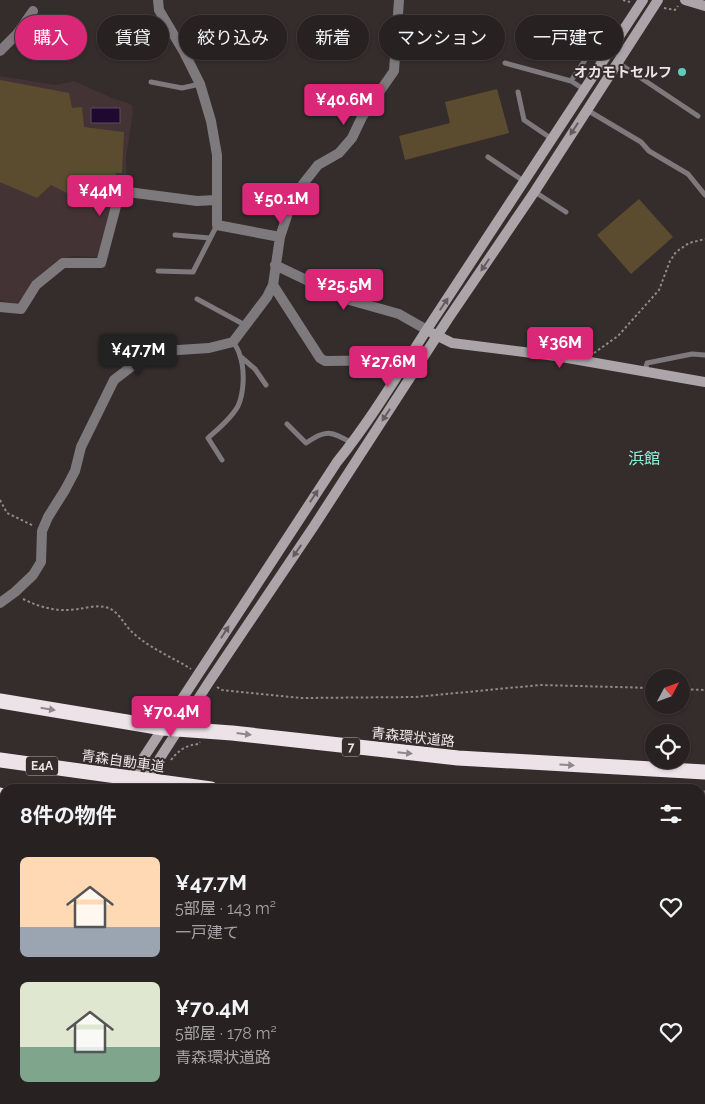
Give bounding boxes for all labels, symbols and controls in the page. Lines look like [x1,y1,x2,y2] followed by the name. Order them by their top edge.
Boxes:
[15,15,87,60] chip: 購入
[97,15,169,60] chip: 賃貸
[179,15,287,60] chip: 絞り込み
[297,15,369,60] chip: 新着
[379,15,505,60] chip: マンション
[515,15,623,60] chip: 一戸建て
[574,64,672,80] place label: オカモトセルフ
[676,66,688,78] marker: オカモトセルフ
[303,84,385,126] pin: ¥40.6M
[315,90,373,109] text: ¥40.6M
[570,123,579,136] one-way arrow
[70,174,130,217] pin: ¥44M
[78,181,122,200] text: ¥44M
[240,182,322,225] pin: ¥50.1M
[253,189,309,208] text: ¥50.1M
[480,258,490,271] one-way arrow
[303,268,385,311] pin: ¥25.5M
[316,275,372,294] text: ¥25.5M
[439,297,449,310] one-way arrow
[530,326,590,369] pin: ¥36M
[538,333,582,352] text: ¥36M
[97,334,179,376] pin: ¥47.7M
[111,340,165,359] text: ¥47.7M
[347,346,429,388] pin: ¥27.6M
[360,352,416,371] text: ¥27.6M
[381,408,390,422] one-way arrow
[628,449,660,468] district label: 浜館
[309,490,319,503] one-way arrow
[292,544,302,558] one-way arrow
[220,625,230,639] one-way arrow
[645,669,690,714] north arrow
[645,669,690,769] map controls
[130,696,212,738] pin: ¥70.4M
[143,702,199,721] text: ¥70.4M
[40,706,56,714] one-way arrow
[645,724,690,769] button: locate
[370,725,456,749] street label: 青森環状道路
[236,730,252,738] one-way arrow
[342,738,360,756] road number: 7
[80,747,166,775] street label: 青森自動車道
[398,749,414,757] one-way arrow
[26,756,58,776] road number: E4A
[560,762,576,770] one-way arrow
[657,800,685,828] icon: filters
[20,803,117,828] text: 8件の物件
[175,870,247,895] text: ¥47.7M
[60,877,120,937] icon: home
[657,893,685,921] icon: heart
[175,899,276,918] text: 5部屋 · 143 m²
[175,923,239,942] text: 一戸建て
[175,995,250,1020] text: ¥70.4M
[60,1002,120,1062] icon: home
[657,1018,685,1046] icon: heart
[175,1024,277,1043] text: 5部屋 · 178 m²
[175,1048,271,1067] text: 青森環状道路

